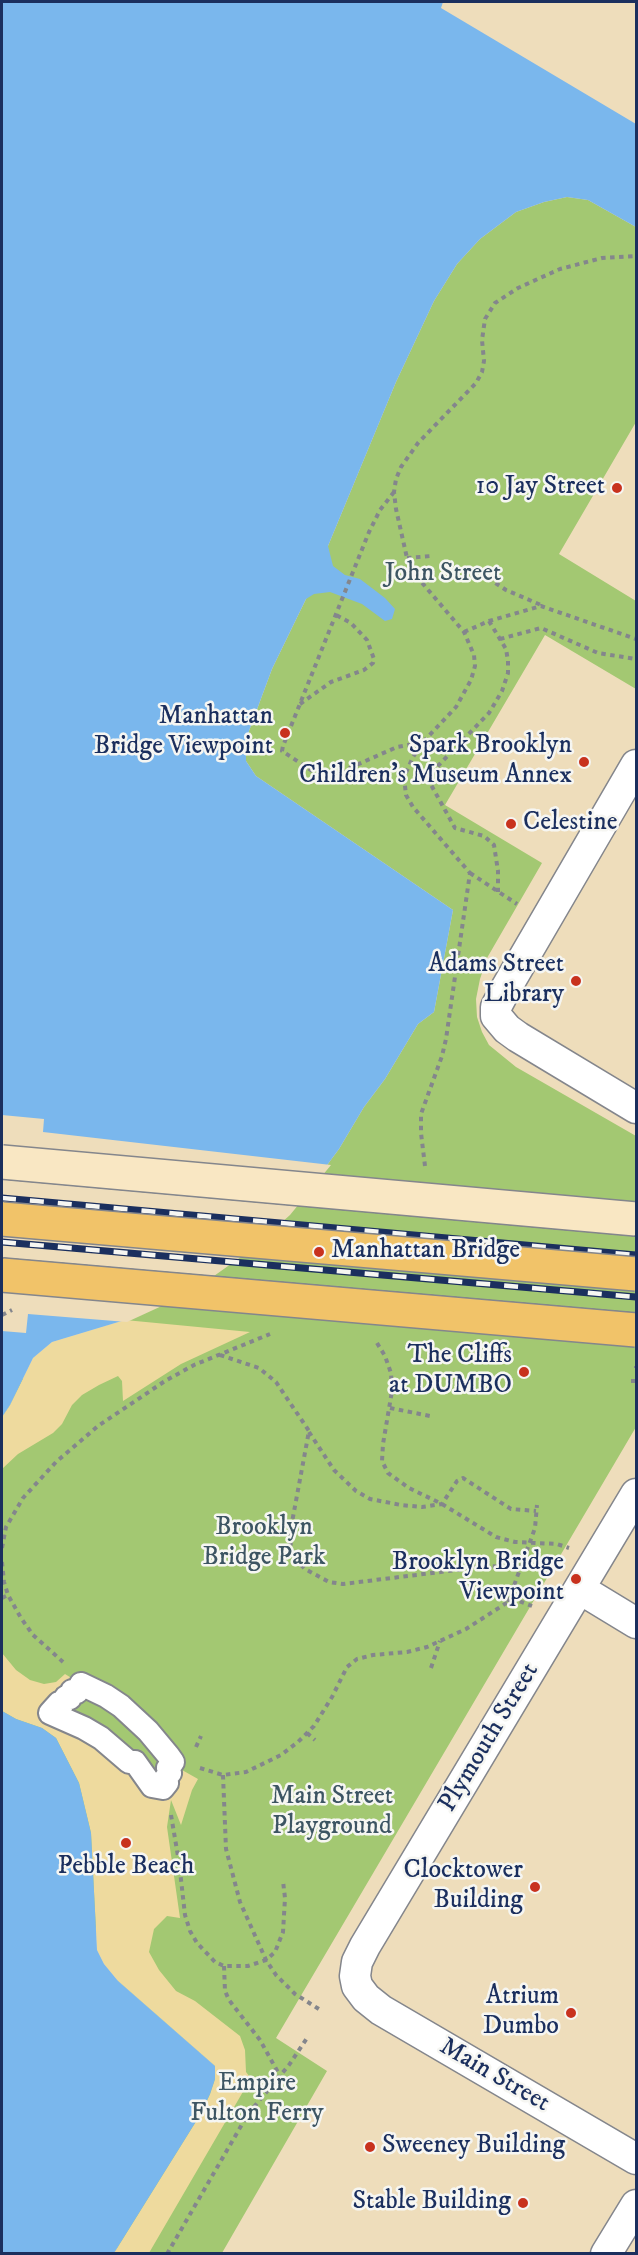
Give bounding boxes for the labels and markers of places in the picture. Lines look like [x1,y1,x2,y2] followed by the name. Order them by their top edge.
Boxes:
[476,472,605,504] place label: 10 Jay Street
[610,481,624,495] marker: 10 Jay Street
[94,702,273,764] place label: Manhattan Bridge Viewpoint
[278,726,292,740] marker: Manhattan Bridge Viewpoint
[299,731,572,792] place label: Spark Brooklyn Children's Museum Annex
[577,755,591,769] marker: Spark Brooklyn Children's Museum Annex
[523,808,618,840] place label: Celestine
[504,817,518,831] marker: Celestine
[428,950,564,1012] place label: Adams Street Library
[569,974,583,988] marker: Adams Street Library
[331,1236,520,1268] place label: Manhattan Bridge
[312,1245,326,1259] marker: Manhattan Bridge
[389,1341,512,1402] place label: The Cliffs at DUMBO
[517,1365,531,1379] marker: The Cliffs at DUMBO
[392,1548,564,1610] place label: Brooklyn Bridge Viewpoint
[569,1572,583,1586] marker: Brooklyn Bridge Viewpoint
[119,1836,133,1850] marker: Pebble Beach
[58,1852,194,1884] place label: Pebble Beach
[403,1856,523,1918] place label: Clocktower Building
[528,1880,542,1894] marker: Clocktower Building
[483,1982,559,2044] place label: Atrium Dumbo
[564,2006,578,2020] marker: Atrium Dumbo
[382,2131,565,2163] place label: Sweeney Building
[363,2140,377,2154] marker: Sweeney Building
[352,2187,511,2219] place label: Stable Building
[516,2196,530,2210] marker: Stable Building

